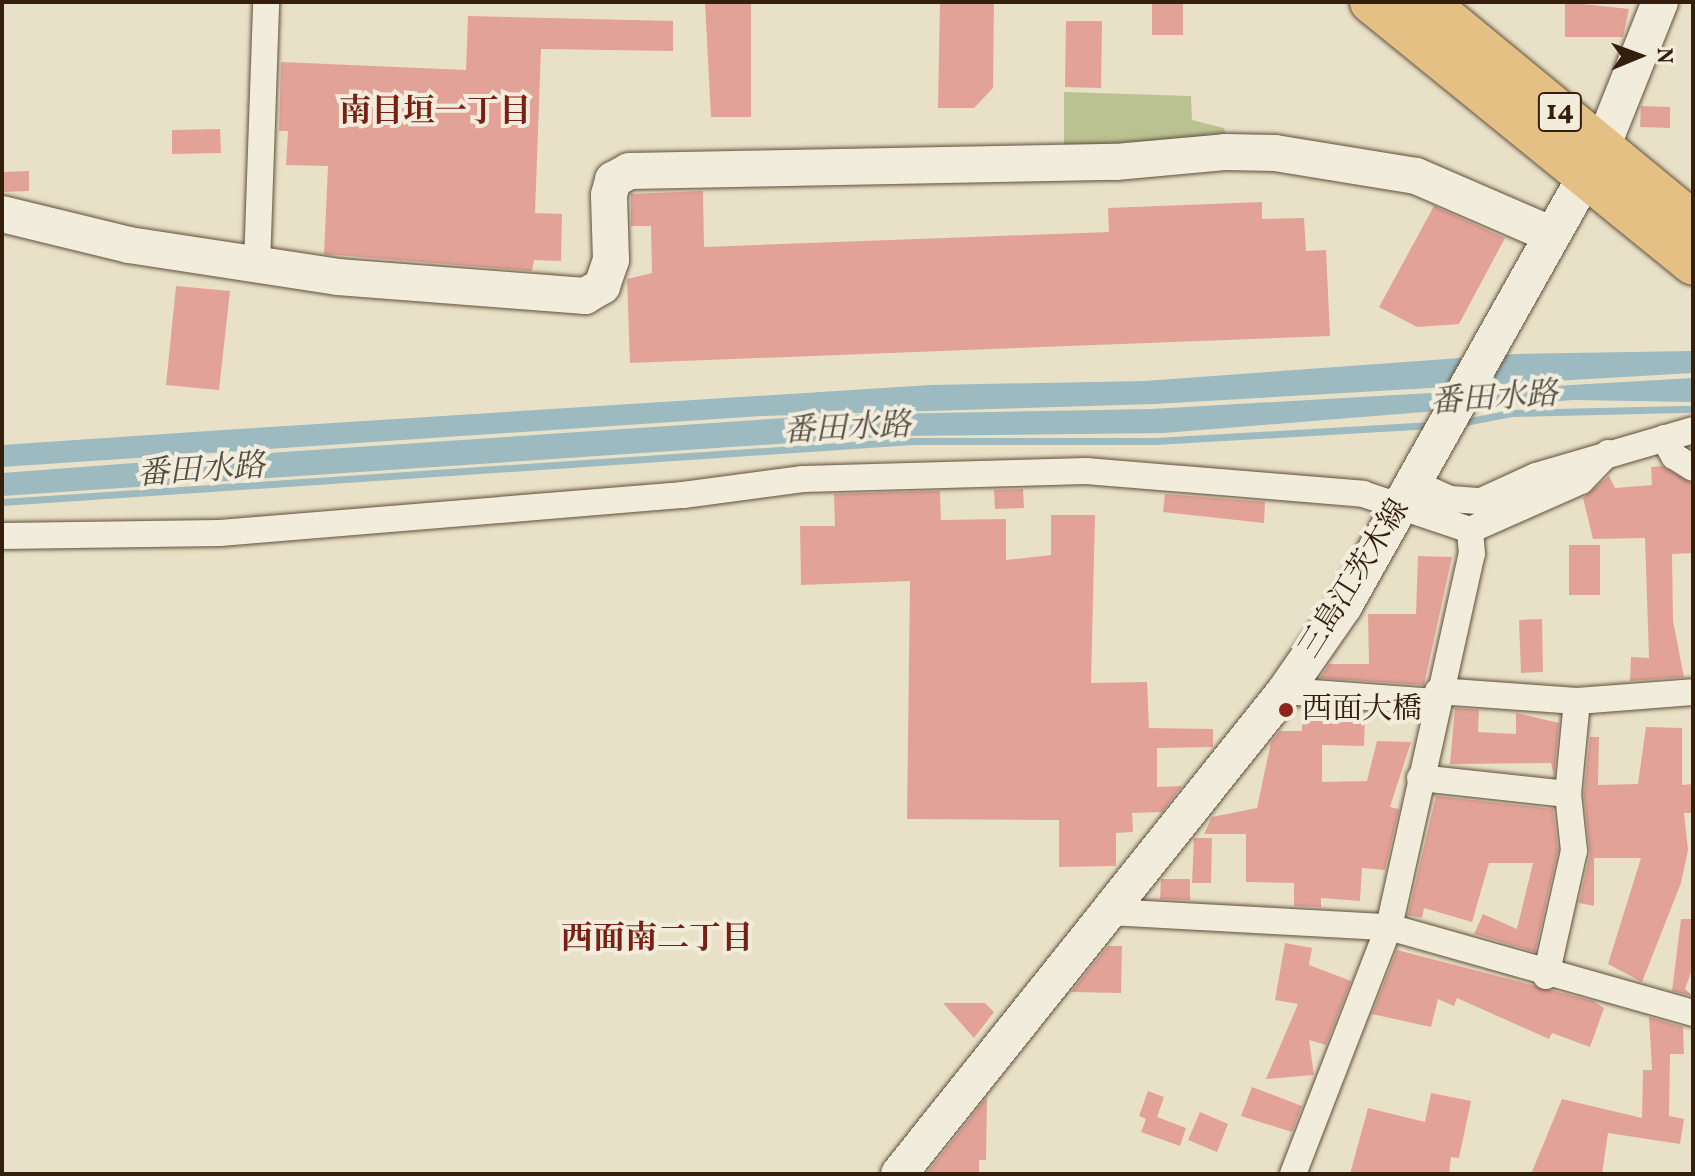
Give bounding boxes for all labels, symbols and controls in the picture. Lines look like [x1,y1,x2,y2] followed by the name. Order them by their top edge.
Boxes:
[1599,16,1679,96] north arrow
[1648,47,1679,64] text: N
[1536,88,1584,136] road number: 14
[339,94,531,132] district label: 南目垣一丁目
[1429,376,1559,424] water label: 番田水路
[782,407,912,453] water label: 番田水路
[136,448,266,496] water label: 番田水路
[1292,493,1418,665] street label: 三島江茨木線
[1302,692,1422,728] place label: 西面大橋
[1277,701,1295,719] marker: 西面大橋
[561,921,753,959] district label: 西面南二丁目

